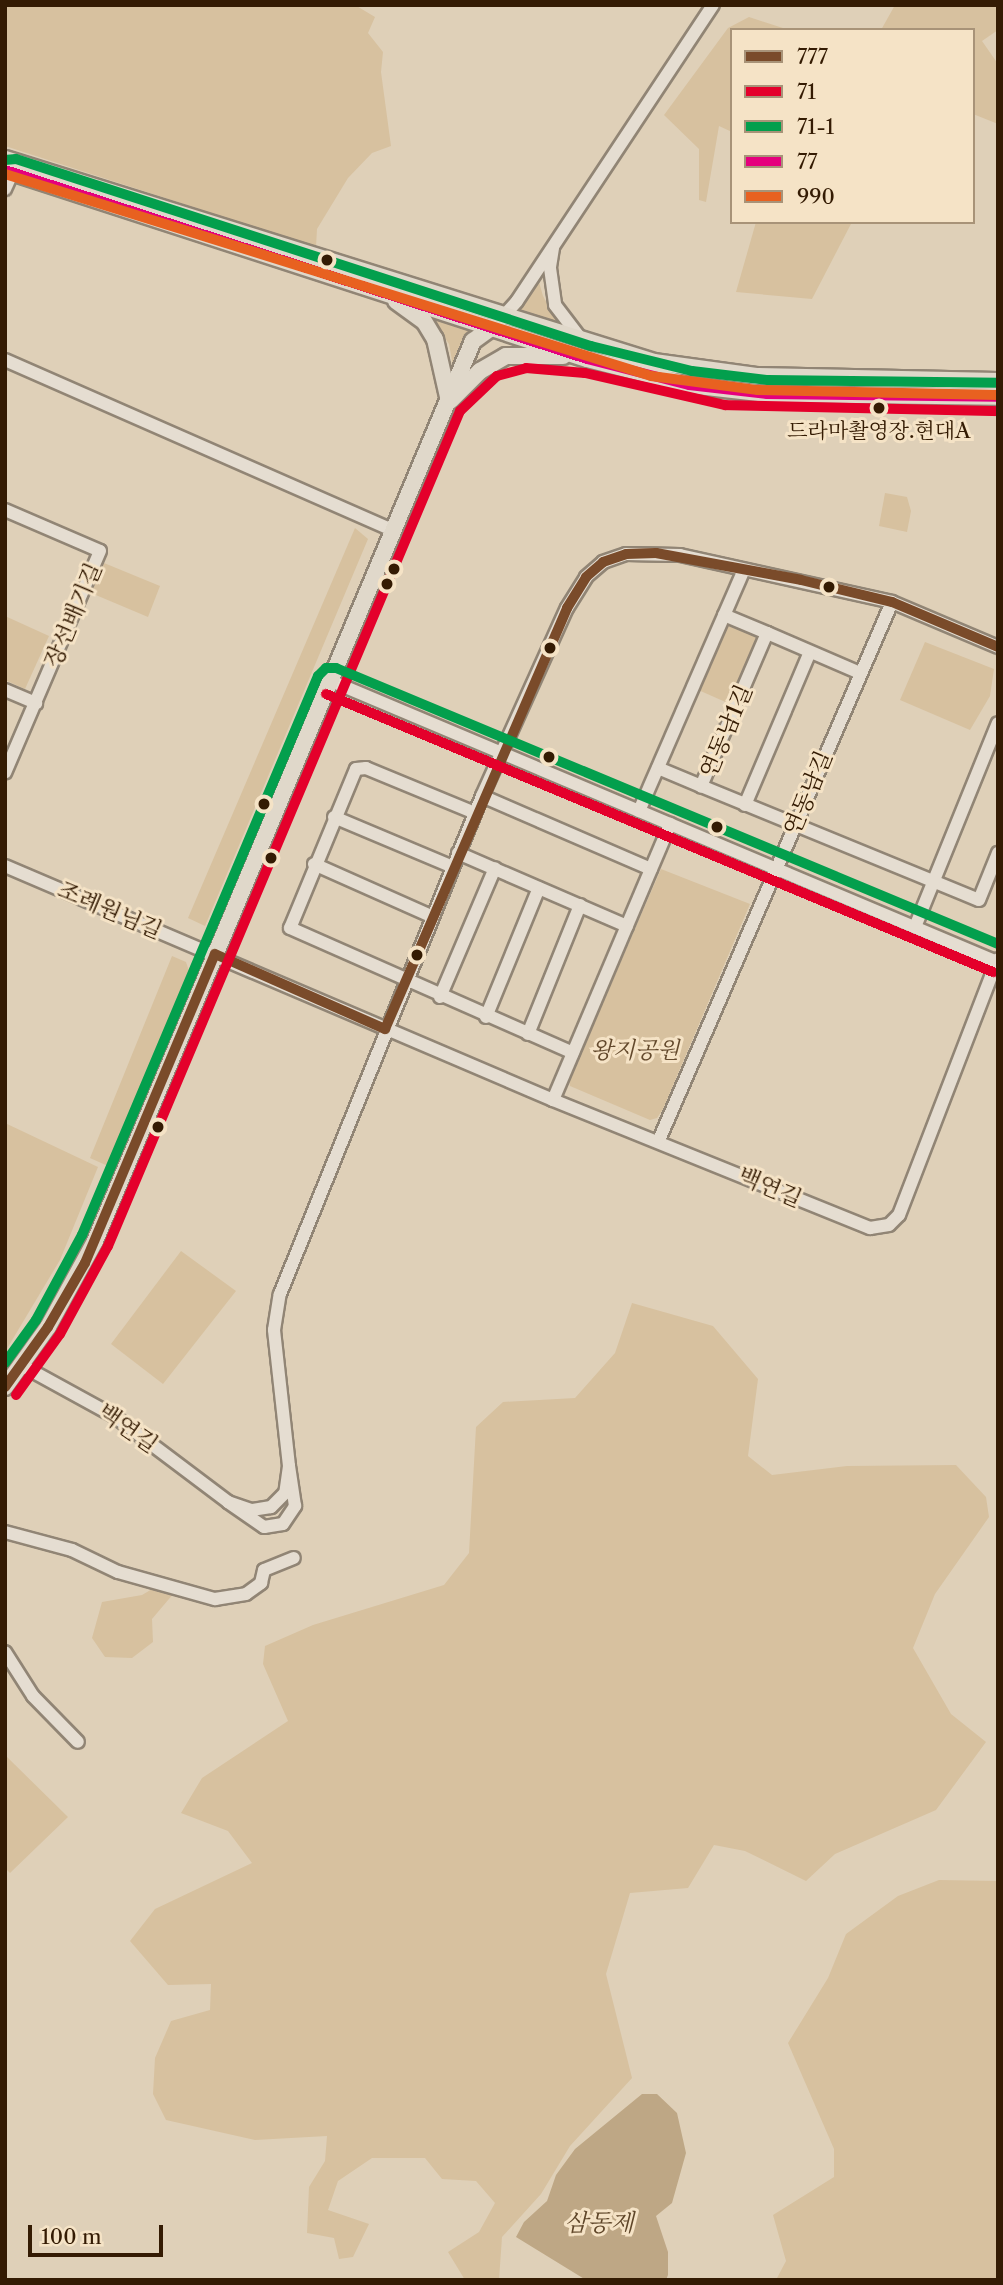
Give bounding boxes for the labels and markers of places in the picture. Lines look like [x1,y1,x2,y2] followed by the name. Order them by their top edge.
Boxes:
[320,253,334,267] unlabelled marker
[872,401,886,415] marker: 드라마촬영장.현대A
[787,418,971,444] place label: 드라마촬영장.현대A
[387,562,401,576] unlabelled marker
[380,577,394,591] unlabelled marker
[822,580,836,594] unlabelled marker
[543,641,557,655] unlabelled marker
[542,750,556,764] unlabelled marker
[257,797,271,811] unlabelled marker
[710,820,724,834] unlabelled marker
[264,851,278,865] unlabelled marker
[410,948,424,962] unlabelled marker
[151,1120,165,1134] unlabelled marker

